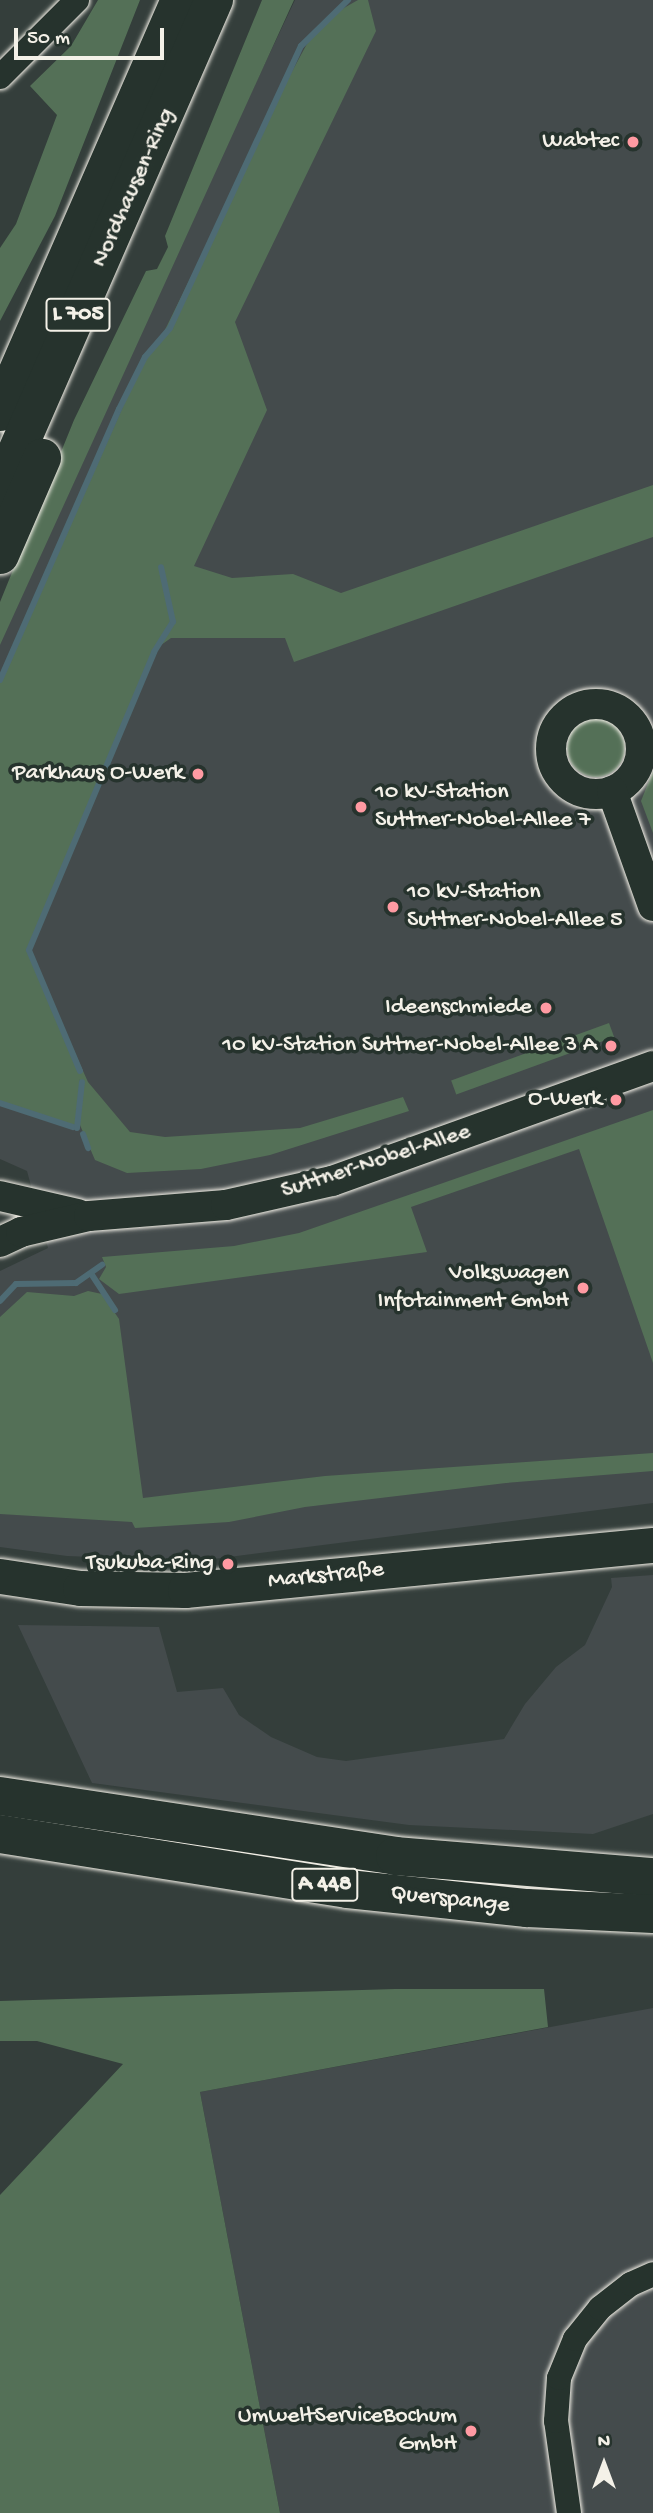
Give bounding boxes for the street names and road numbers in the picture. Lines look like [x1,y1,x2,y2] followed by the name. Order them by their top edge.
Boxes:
[86,104,182,272] street label: Nordhausen-Ring
[45,296,111,334] road number: L 705
[278,1118,474,1206] street label: Suttner-Nobel-Allee
[267,1556,385,1596] street label: Markstraße
[290,1866,360,1904] road number: A 448
[389,1879,511,1921] street label: Querspange

